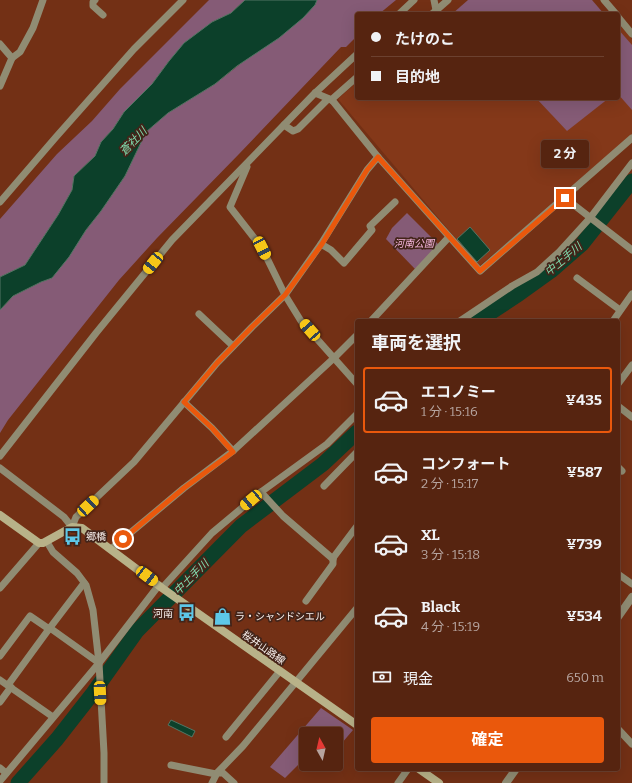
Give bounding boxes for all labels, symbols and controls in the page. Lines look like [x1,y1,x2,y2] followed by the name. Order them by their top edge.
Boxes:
[395,30,455,48] text: たけのこ
[395,68,440,86] text: 目的地
[117,124,150,158] water label: 蒼社川
[541,140,589,168] callout: 2 分
[554,146,576,161] text: 2 分
[556,189,574,207] route end
[251,235,273,261] car
[394,238,436,250] park label: 河南公園
[542,240,585,279] water label: 中土手川
[141,250,165,276] car
[298,317,322,343] car
[371,332,461,354] text: 車両を選択
[373,382,409,418] icon: car
[421,383,496,401] text: エコノミー
[566,391,602,409] text: ¥435
[421,404,478,419] text: 1 分 · 15:16
[373,454,409,490] icon: car
[421,455,511,473] text: コンフォート
[566,463,602,481] text: ¥587
[421,476,478,491] text: 2 分 · 15:17
[238,488,264,512] car
[75,493,101,519] car
[63,526,83,546] bus stop icon: 郷橋
[373,526,409,562] icon: car
[421,526,440,544] text: XL
[114,530,132,548] route start
[86,531,106,543] place label: 郷橋
[566,535,602,553] text: ¥739
[421,547,480,562] text: 3 分 · 15:18
[171,556,212,598] water label: 中土手川
[134,564,160,588] car
[373,598,409,634] icon: car
[421,598,460,616] text: Black
[176,603,196,623] bus stop icon: 河南
[212,606,232,626] shop icon: ラ・シャンドシエル
[566,607,602,625] text: ¥534
[153,608,173,620] place label: 河南
[235,611,325,623] place label: ラ・シャンドシエル
[421,619,480,634] text: 4 分 · 15:19
[240,629,287,667] street label: 桜井山路線
[371,666,393,688] icon: cash
[403,670,433,688] text: 現金
[566,670,604,685] text: 650 m
[93,681,107,705] car
[371,717,604,763] button: 確定
[299,727,343,771] north arrow
[299,727,343,771] map controls

